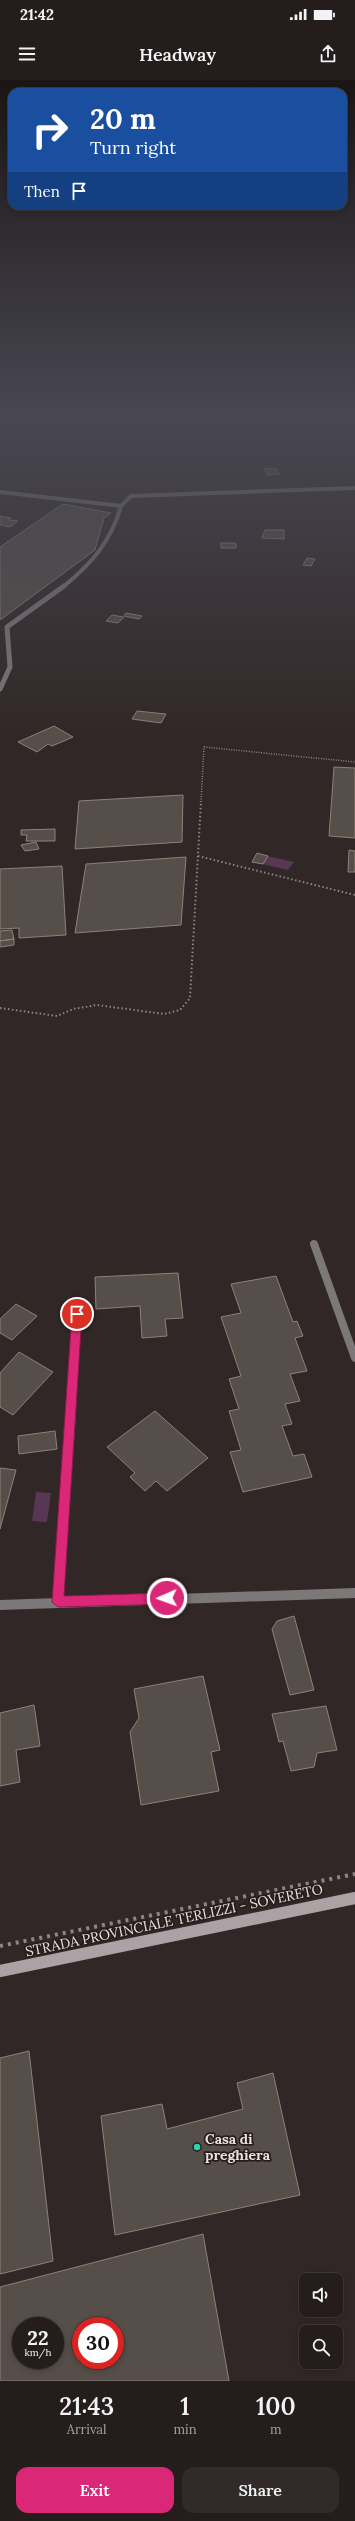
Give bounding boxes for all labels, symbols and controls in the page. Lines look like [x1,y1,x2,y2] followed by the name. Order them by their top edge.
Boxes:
[20,5,54,24] text: 21:42
[16,43,38,65] icon: menu
[139,43,216,66] text: Headway
[317,43,339,65] icon: share
[90,101,156,137] text: 20 m
[24,104,76,156] icon: right
[90,136,176,159] text: Turn right
[68,180,90,202] icon: arrive
[24,182,60,201] text: Then
[60,1297,94,1331] pin
[66,1303,88,1325] icon: arrive
[146,1577,188,1619] position arrow
[24,1880,324,1960] street label: STRADA PROVINCIALE TERLIZZI - SOVERETO
[205,2130,271,2164] place label: Casa di preghiera
[192,2142,202,2152] marker: Casa di preghiera
[299,2273,343,2369] map controls
[299,2273,343,2317] button: sound
[72,2317,124,2369] speed limit sign: 30
[27,2325,49,2350] text: 22
[299,2325,343,2369] button: search
[24,2346,52,2359] text: km/h
[59,2391,114,2422] text: 21:43
[180,2391,190,2422] text: 1
[256,2391,296,2422] text: 100
[67,2421,107,2438] text: Arrival
[173,2421,197,2438] text: min
[270,2421,282,2438] text: m
[16,2467,174,2513] button: Exit
[182,2467,339,2513] button: Share

